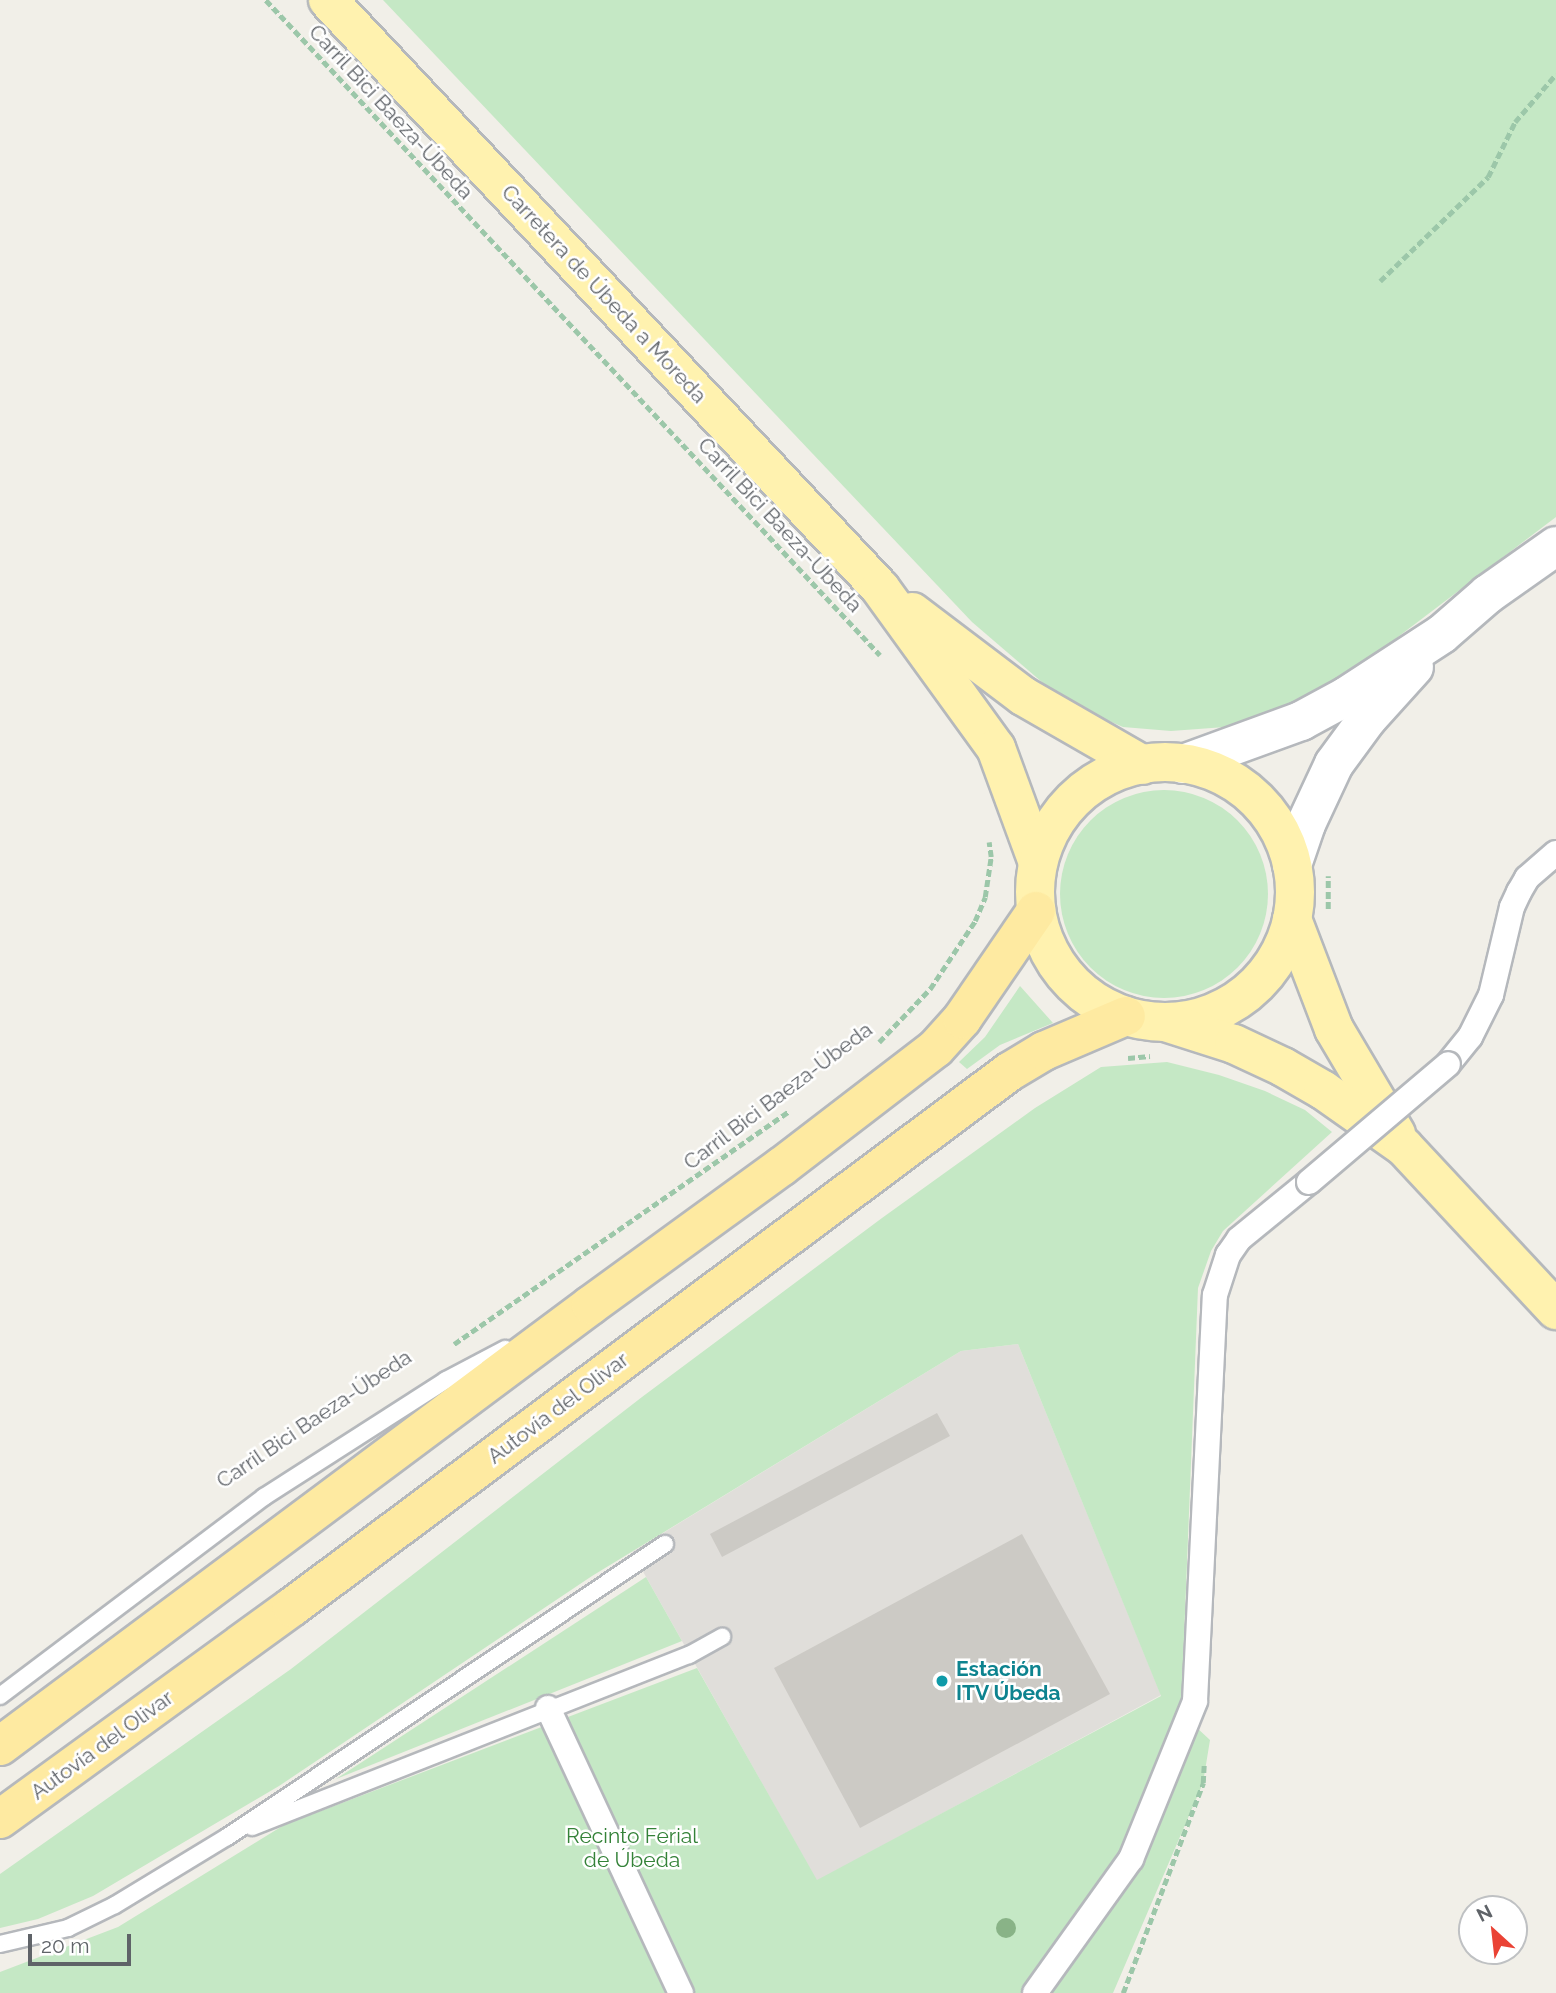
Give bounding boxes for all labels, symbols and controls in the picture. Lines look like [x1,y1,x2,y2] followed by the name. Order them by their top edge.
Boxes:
[303,19,479,205] street label: Carril Bici Baeza-Úbeda
[496,180,712,408] street label: Carretera de Úbeda a Moreda
[692,432,868,618] street label: Carril Bici Baeza-Úbeda
[679,1017,877,1175] street label: Carril Bici Baeza-Úbeda
[212,1344,416,1494] street label: Carril Bici Baeza-Úbeda
[482,1347,634,1469] street label: Autovía del Olivar
[956,1656,1061,1706] place label: Estación ITV Úbeda
[934,1673,950,1689] marker: Estación ITV Úbeda
[26,1685,178,1805] street label: Autovía del Olivar
[566,1823,698,1873] park label: Recinto Ferial de Úbeda
[1458,1895,1528,1965] north arrow
[1473,1900,1496,1926] text: N
[32,1920,135,1964] scale bar
[41,1933,89,1958] text: 20 m

